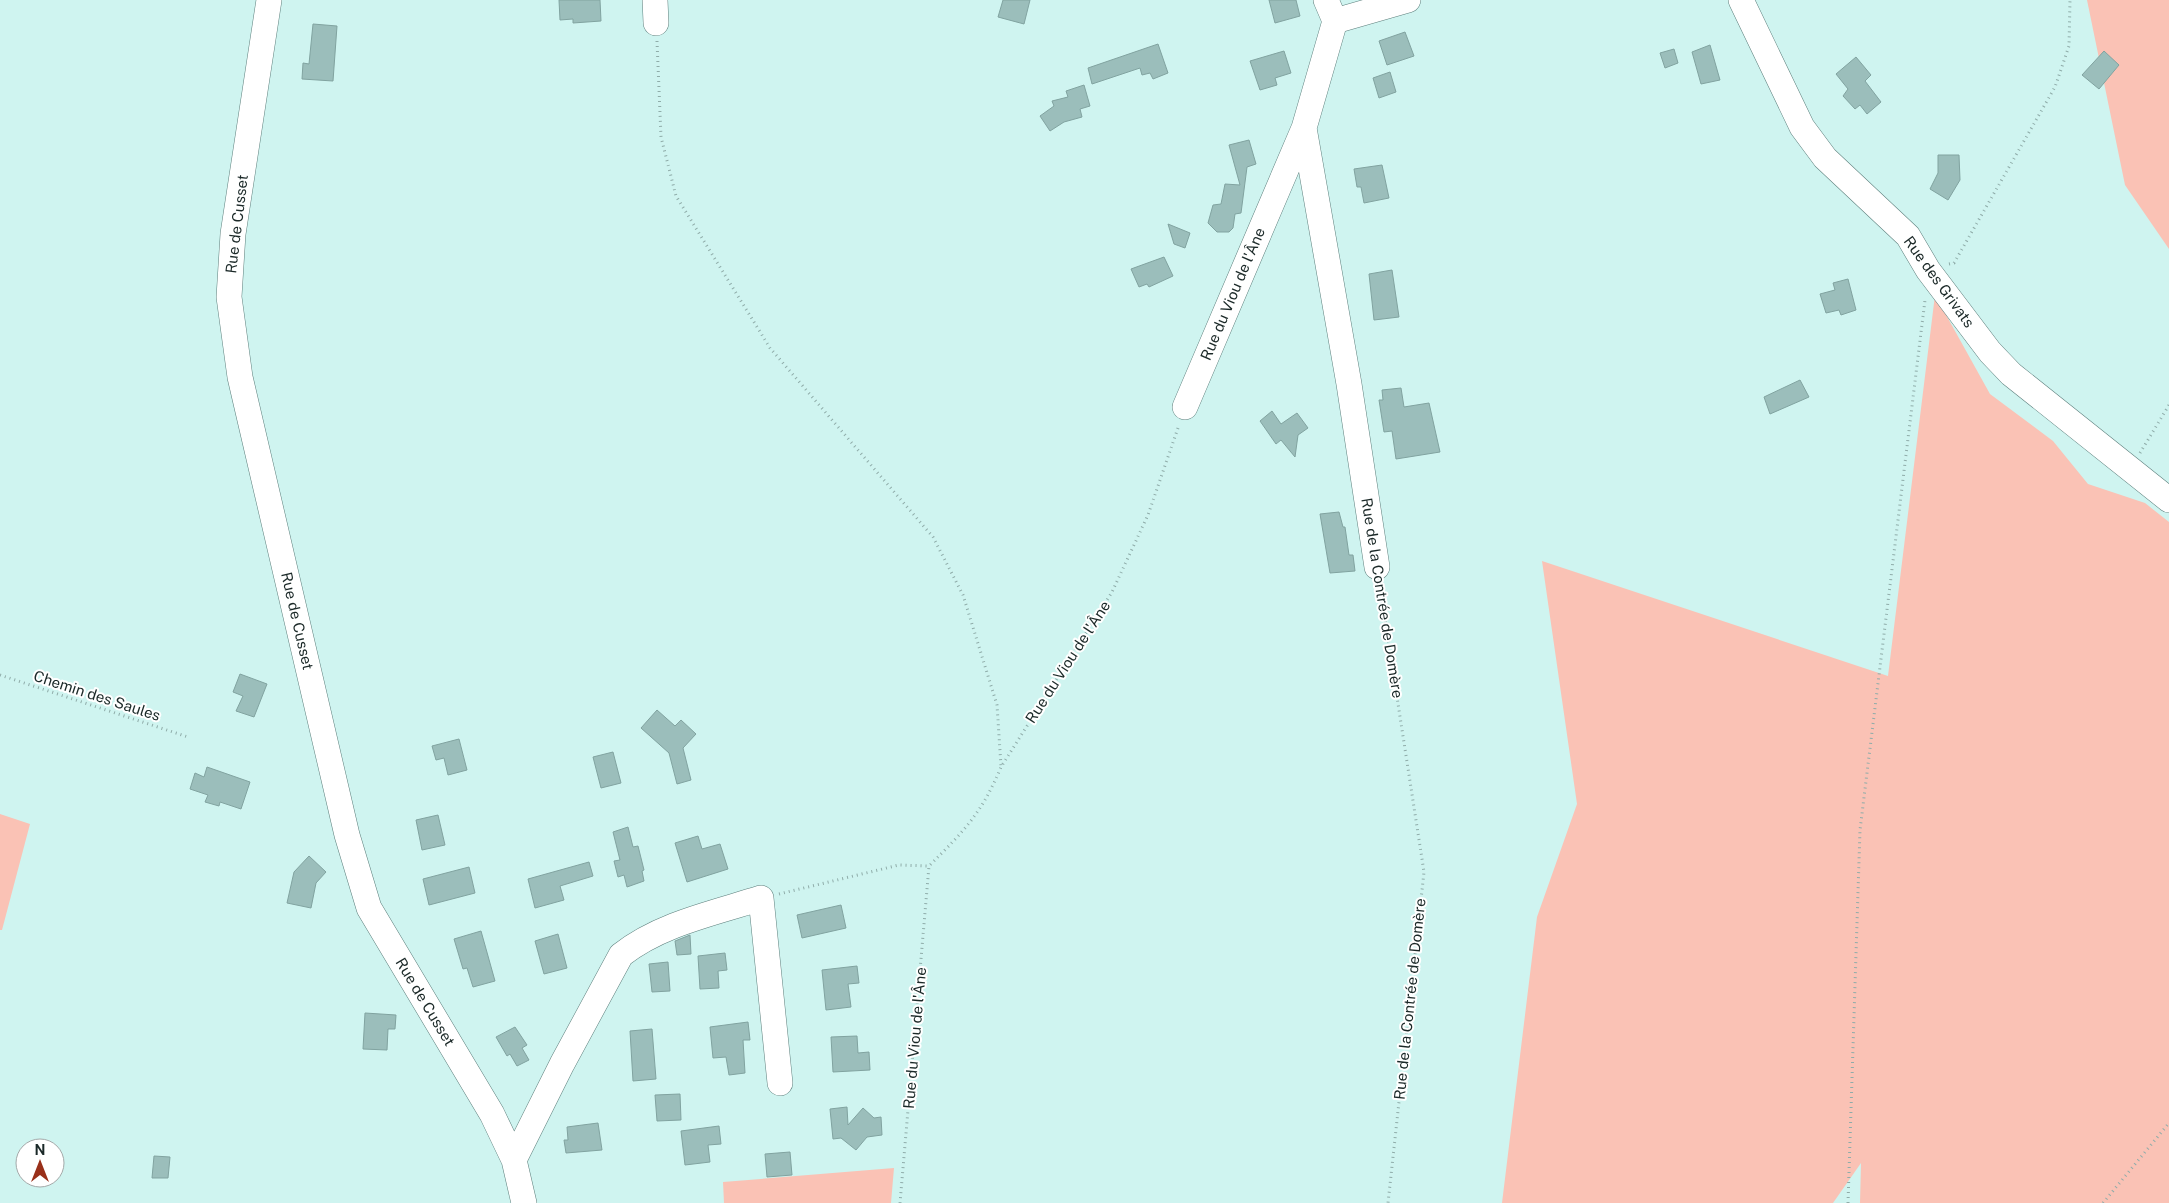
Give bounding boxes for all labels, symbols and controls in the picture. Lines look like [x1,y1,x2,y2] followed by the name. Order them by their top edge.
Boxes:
[222,173,251,274] street label: Rue de Cusset
[1197,225,1268,363] street label: Rue du Viou de l'Âne
[1901,233,1978,331] street label: Rue des Grivats
[1358,497,1407,699] street label: Rue de la Contrée de Domère
[278,570,317,672] street label: Rue de Cusset
[1022,597,1113,726] street label: Rue du Viou de l'Âne
[32,667,163,724] street label: Chemin des Saules
[1390,897,1429,1101] street label: Rue de la Contrée de Domère
[392,955,458,1049] street label: Rue de Cusset
[900,966,929,1110] street label: Rue du Viou de l'Âne
[15,1138,65,1188] north arrow
[35,1142,45,1158] text: N

